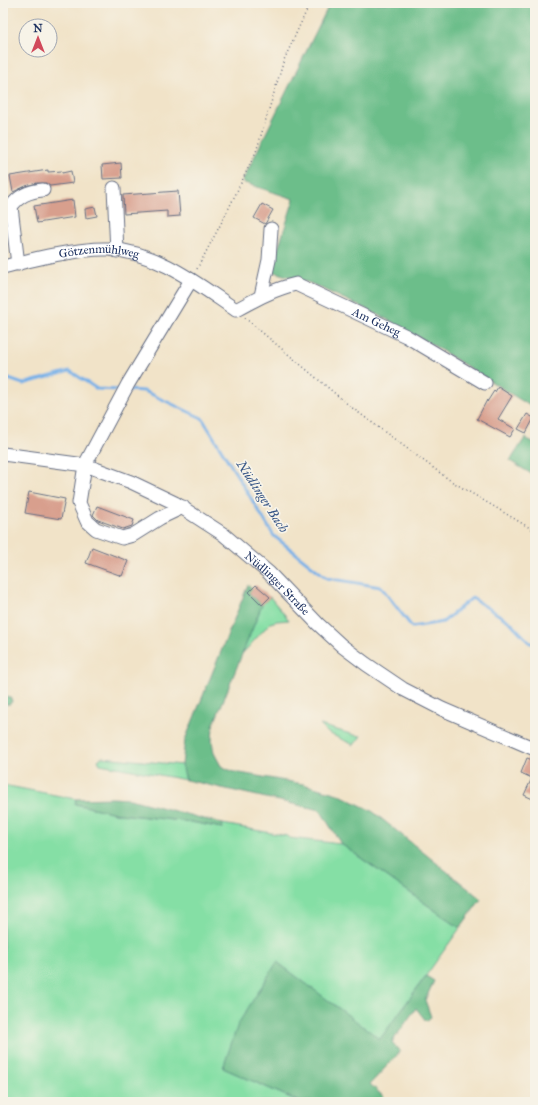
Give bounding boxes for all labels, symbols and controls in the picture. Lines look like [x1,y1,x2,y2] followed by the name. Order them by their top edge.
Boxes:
[18,18,58,58] north arrow
[33,22,43,35] text: N
[58,242,141,262] street label: Götzenmühlweg
[349,304,403,340] street label: Am Geheg
[232,457,292,536] water label: Nüdlinger Bach
[242,549,313,618] street label: Nüdlinger Straße

